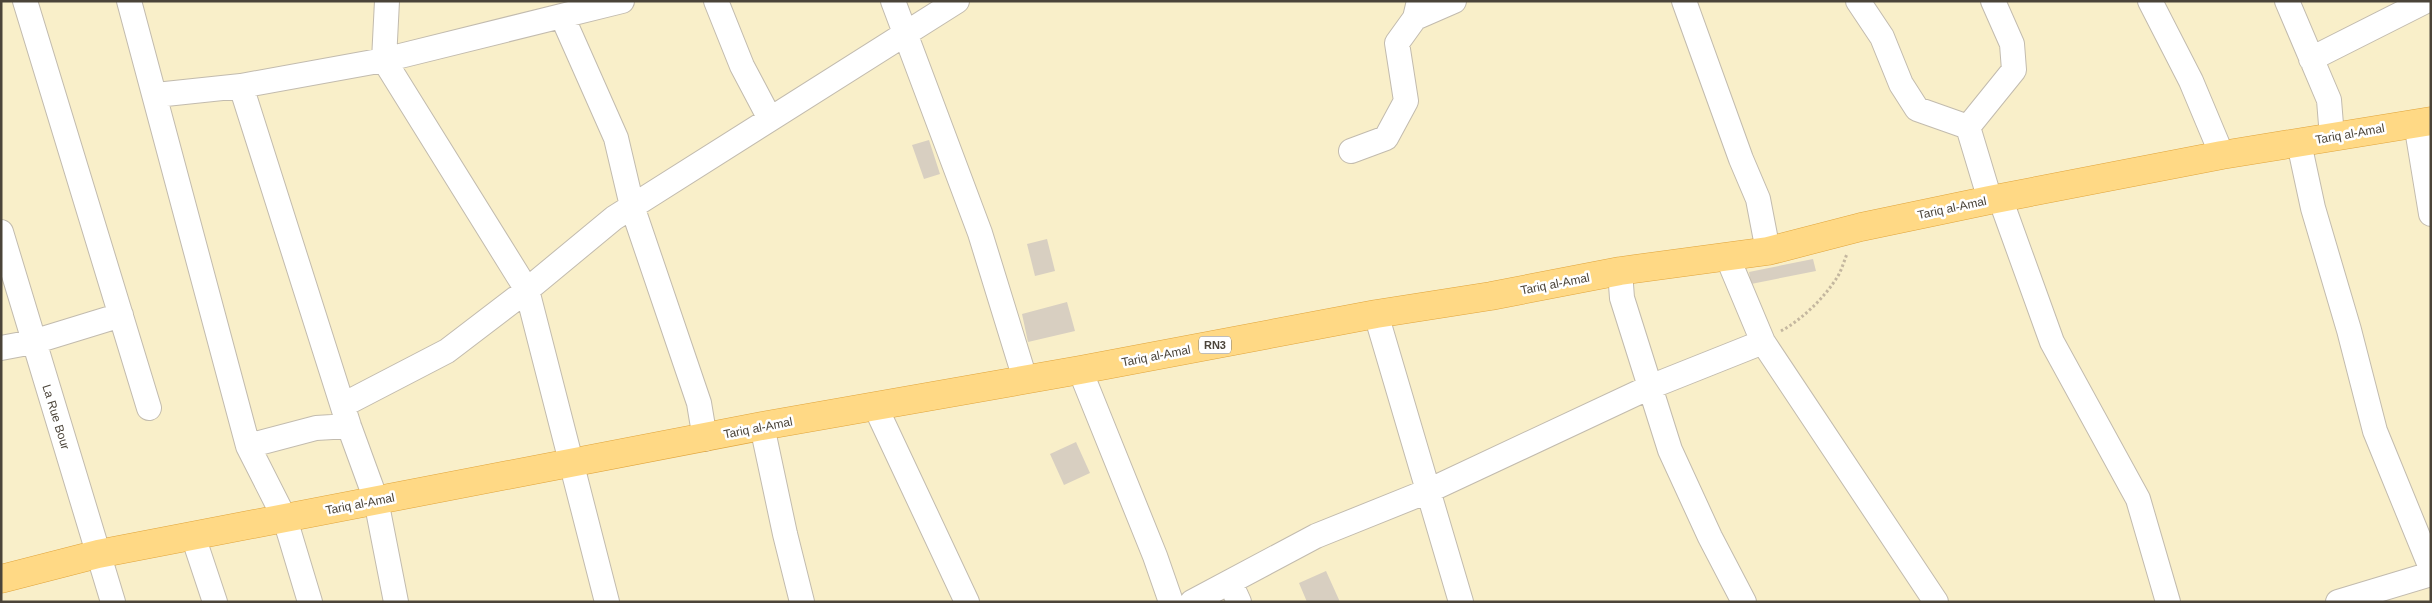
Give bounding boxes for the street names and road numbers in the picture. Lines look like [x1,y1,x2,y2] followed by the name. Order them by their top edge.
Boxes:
[2314,121,2386,147] street label: Tariq al-Amal
[1916,194,1988,222] street label: Tariq al-Amal
[1519,270,1591,298] street label: Tariq al-Amal
[1199,336,1231,354] road number: RN3
[1120,342,1192,370] street label: Tariq al-Amal
[39,383,73,451] street label: La Rue Bour
[722,414,794,442] street label: Tariq al-Amal
[324,490,396,518] street label: Tariq al-Amal

